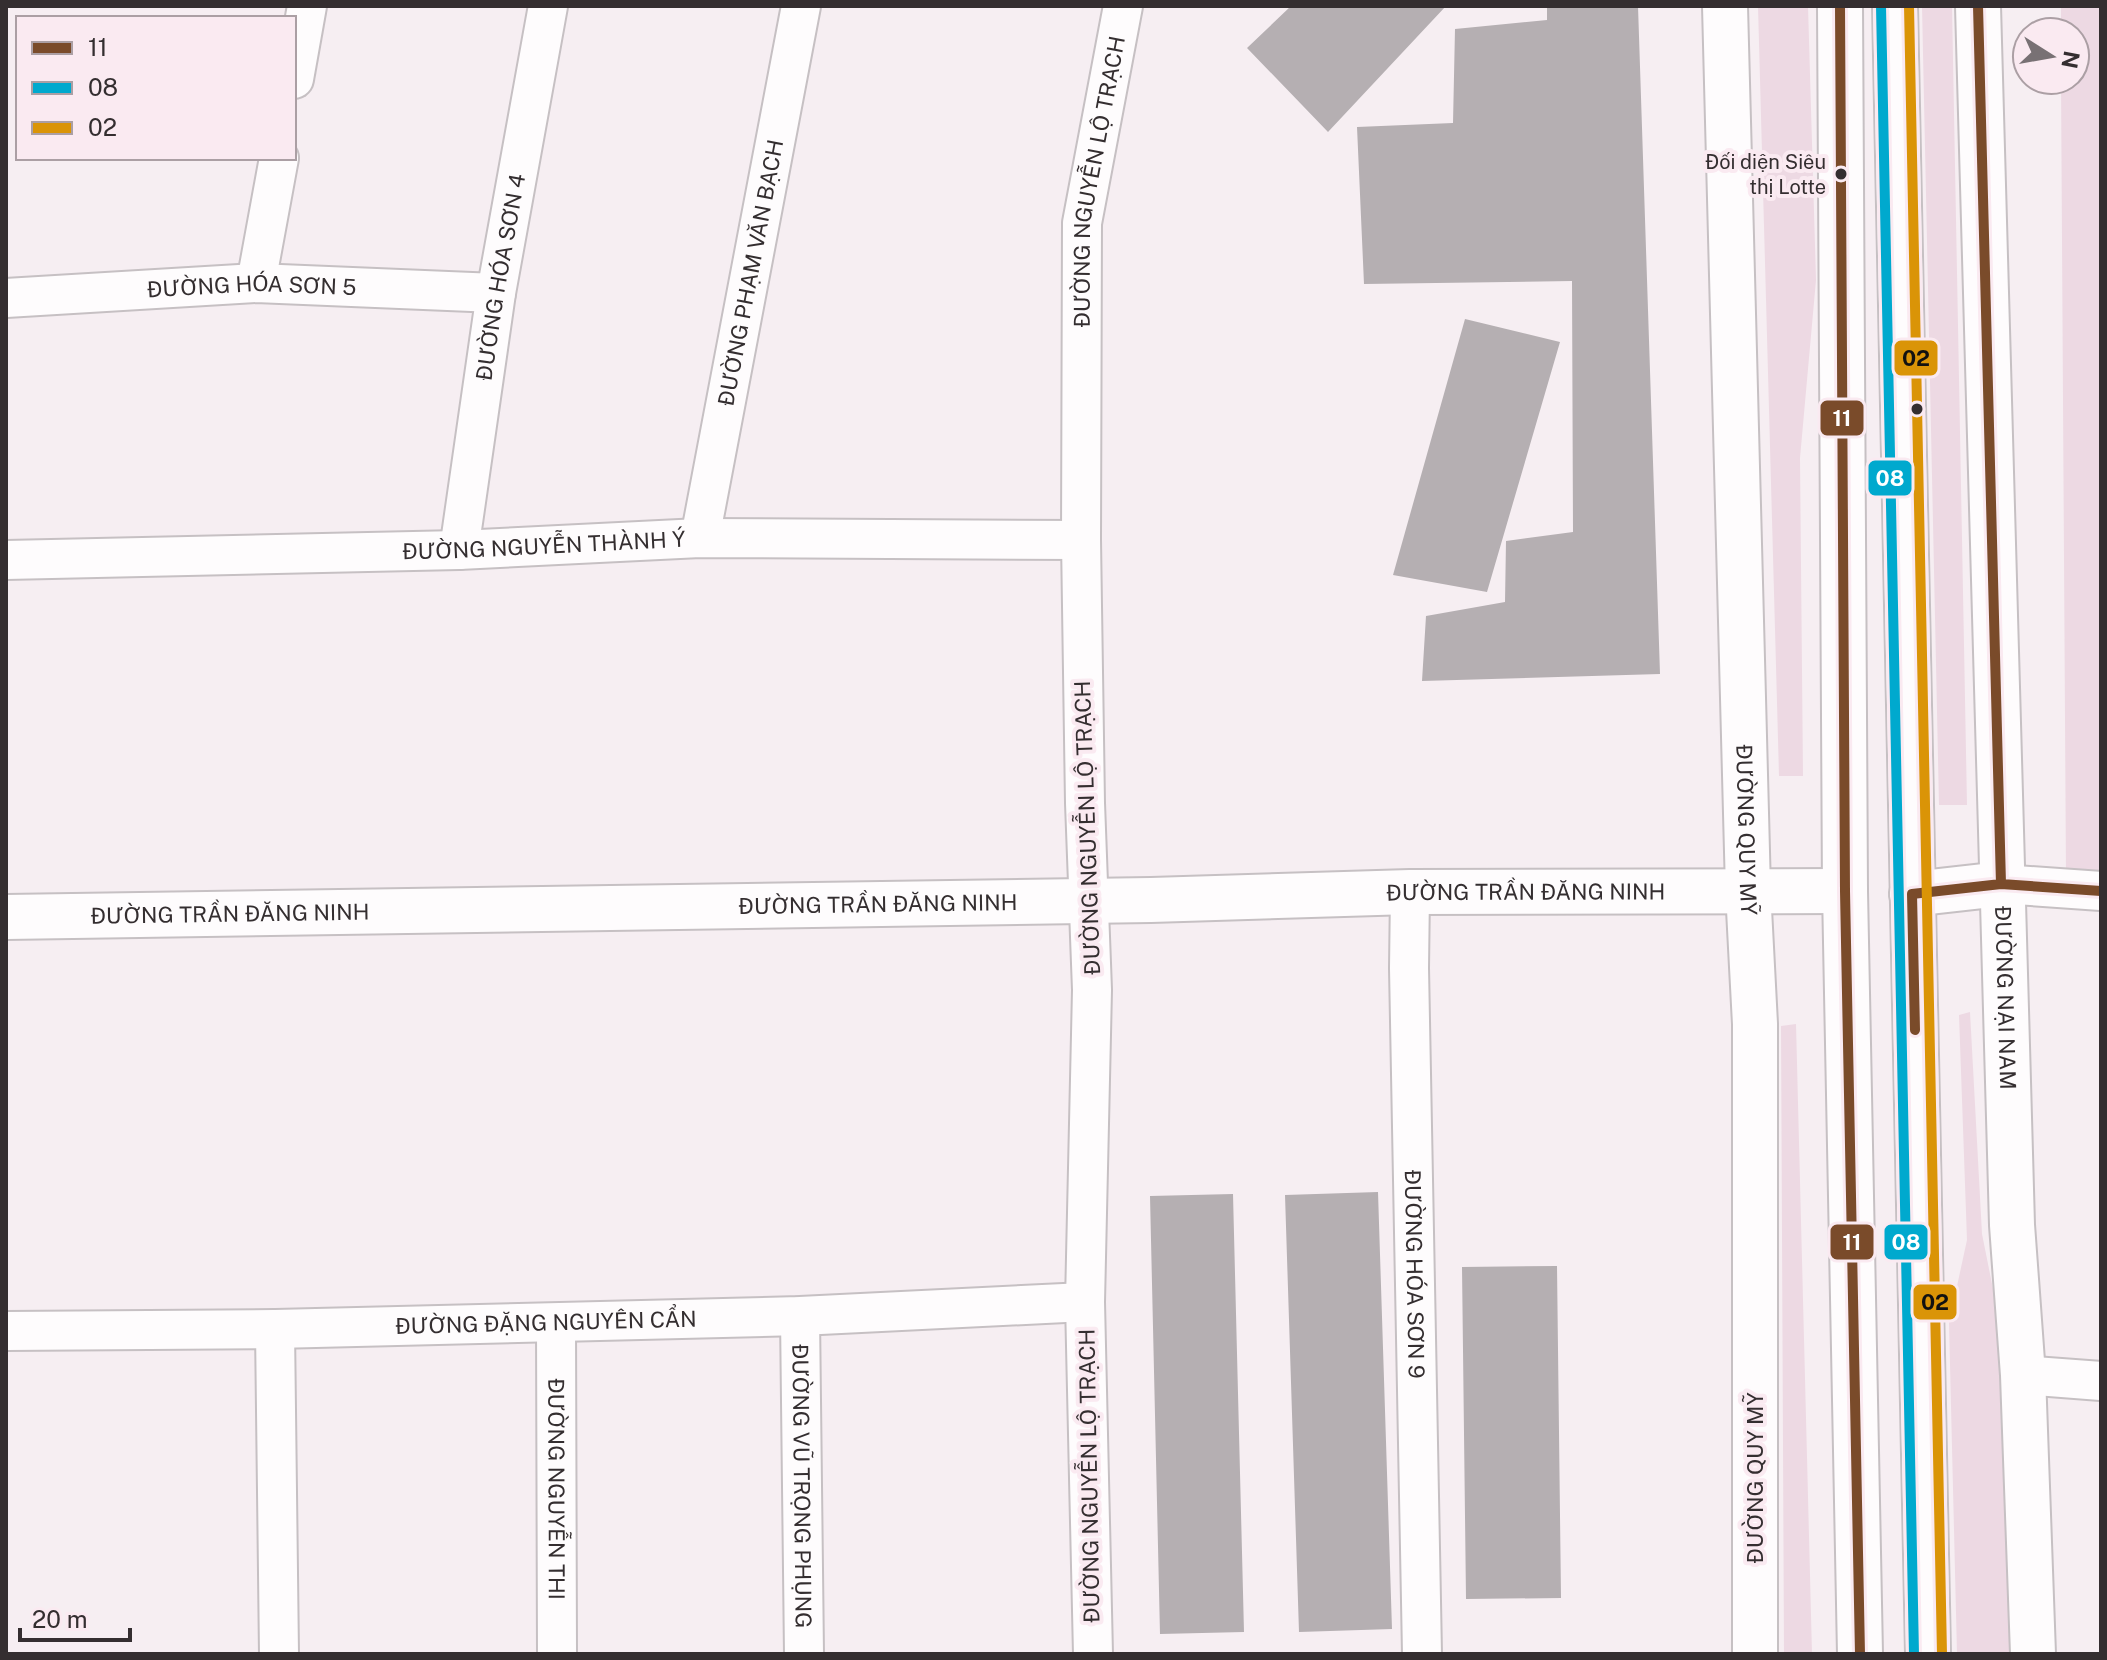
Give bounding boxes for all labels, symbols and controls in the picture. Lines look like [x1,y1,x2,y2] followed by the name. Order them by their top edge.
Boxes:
[16,16,296,160] legend
[2011,16,2091,96] north arrow
[88,33,108,61] text: 11
[1068,34,1130,328] street label: ĐƯỜNG NGUYỄN LỘ TRẠCH
[2056,49,2085,71] text: N
[88,73,118,101] text: 08
[88,113,117,141] text: 02
[712,137,788,408] street label: ĐƯỜNG PHẠM VĂN BẠCH
[1705,150,1826,199] place label: Đối diện Siêu thị Lotte
[1833,166,1849,182] marker: Đối diện Siêu thị Lotte
[471,171,530,382] street label: ĐƯỜNG HÓA SƠN 4
[146,269,357,303] street label: ĐƯỜNG HÓA SƠN 5
[1893,339,1939,377] line badge: 02
[1902,345,1930,371] text: 02
[1819,399,1865,437] line badge: 11
[1909,401,1925,417] unlabelled marker
[1833,405,1851,431] text: 11
[1867,459,1913,497] line badge: 08
[1876,465,1904,491] text: 08
[402,526,687,564] street label: ĐƯỜNG NGUYỄN THÀNH Ý
[1065,680,1105,976] street label: ĐƯỜNG NGUYỄN LỘ TRẠCH
[1731,744,1763,917] street label: ĐƯỜNG QUY MỸ
[1386,877,1665,906] street label: ĐƯỜNG TRẦN ĐĂNG NINH
[738,889,1018,919] street label: ĐƯỜNG TRẦN ĐĂNG NINH
[90,899,370,929] street label: ĐƯỜNG TRẦN ĐĂNG NINH
[1990,905,2021,1090] street label: ĐƯỜNG NẠI NAM
[1400,1169,1430,1379] street label: ĐƯỜNG HÓA SƠN 9
[1829,1223,1875,1261] line badge: 11
[1883,1223,1929,1261] line badge: 08
[1843,1229,1861,1255] text: 11
[1892,1229,1920,1255] text: 08
[1912,1283,1958,1321] line badge: 02
[1921,1289,1949,1315] text: 02
[395,1303,697,1339] street label: ĐƯỜNG ĐẶNG NGUYÊN CẨN
[1069,1329,1105,1624] street label: ĐƯỜNG NGUYỄN LỘ TRẠCH
[787,1343,817,1628] street label: ĐƯỜNG VŨ TRỌNG PHỤNG
[543,1378,574,1600] street label: ĐƯỜNG NGUYỄN THI
[1741,1392,1768,1564] street label: ĐƯỜNG QUY MỸ
[20,1592,130,1642] scale bar
[32,1605,88,1633] text: 20 m

